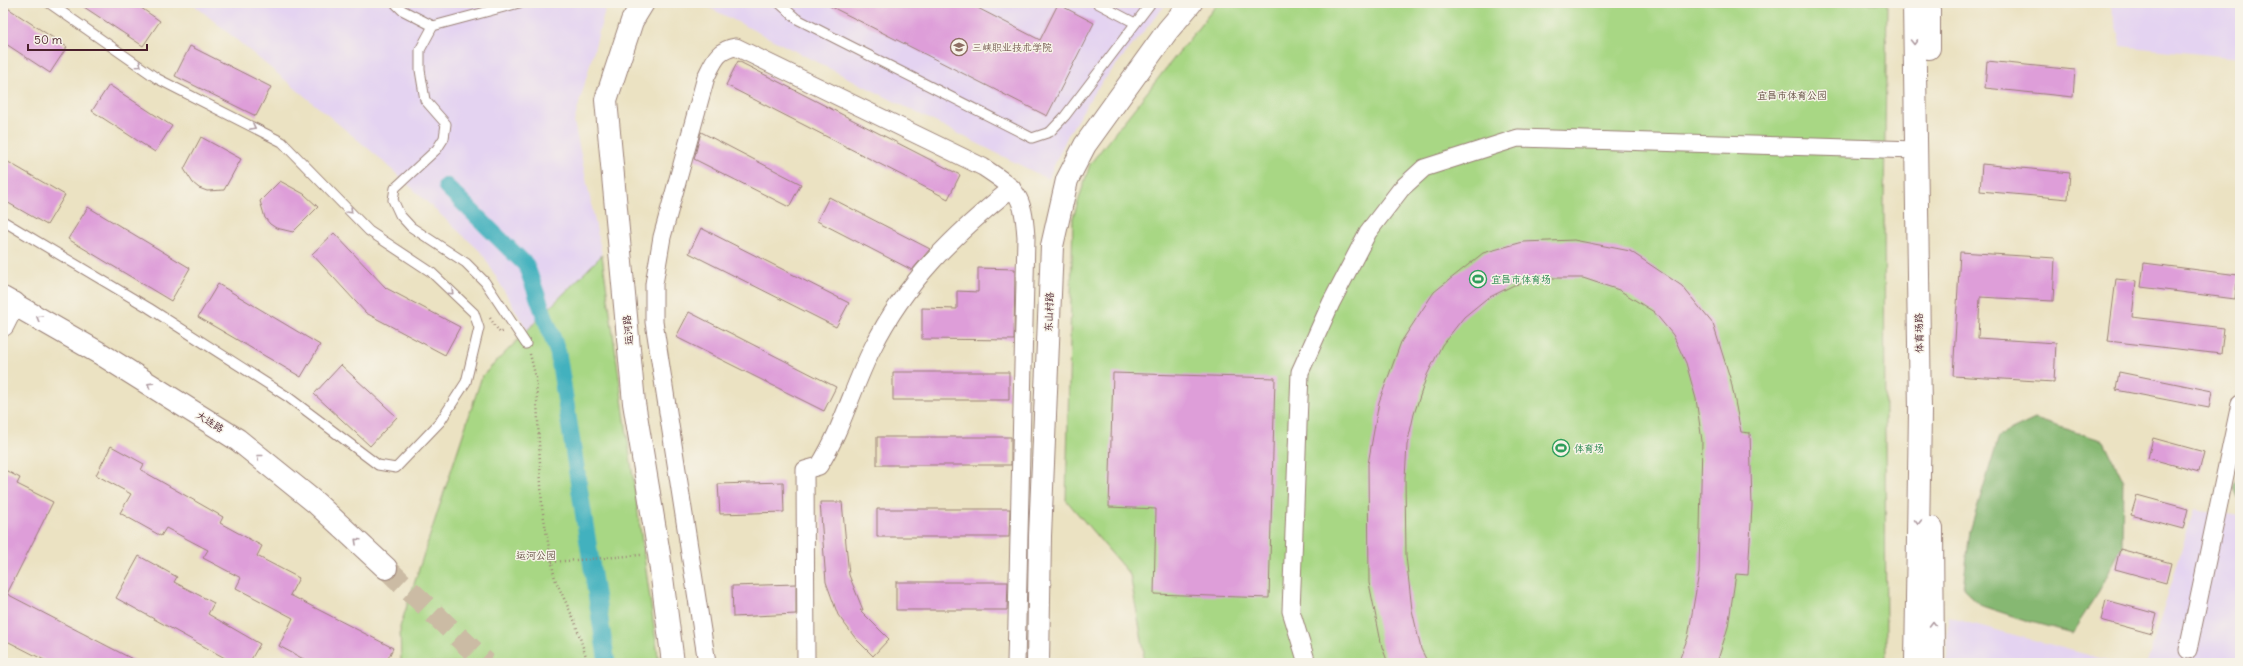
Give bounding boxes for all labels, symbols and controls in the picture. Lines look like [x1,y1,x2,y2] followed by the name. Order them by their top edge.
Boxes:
[28,26,147,52] scale bar
[34,32,63,47] text: 50 m
[949,37,969,57] school or university icon: 三峡职业技术学院
[1910,39,1918,45] one-way arrow
[972,41,1052,54] place label: 三峡职业技术学院
[134,60,141,67] one-way arrow
[1757,89,1827,102] park label: 宜昌市体育公园
[249,122,256,130] one-way arrow
[345,206,353,214] one-way arrow
[1468,269,1488,289] sports icon: 宜昌市体育场
[1491,273,1551,286] place label: 宜昌市体育场
[447,287,454,294] one-way arrow
[1042,292,1056,332] street label: 东山村路
[1912,313,1926,353] street label: 体育场路
[620,314,636,346] street label: 运河路
[36,315,43,322] one-way arrow
[148,382,155,389] one-way arrow
[194,409,226,435] street label: 大连路
[1551,438,1571,458] sports icon: 体育场
[1574,442,1604,455] place label: 体育场
[256,454,263,461] one-way arrow
[1913,519,1922,525] one-way arrow
[354,538,362,546] one-way arrow
[516,549,556,562] park label: 运河公园
[1929,621,1937,627] one-way arrow

